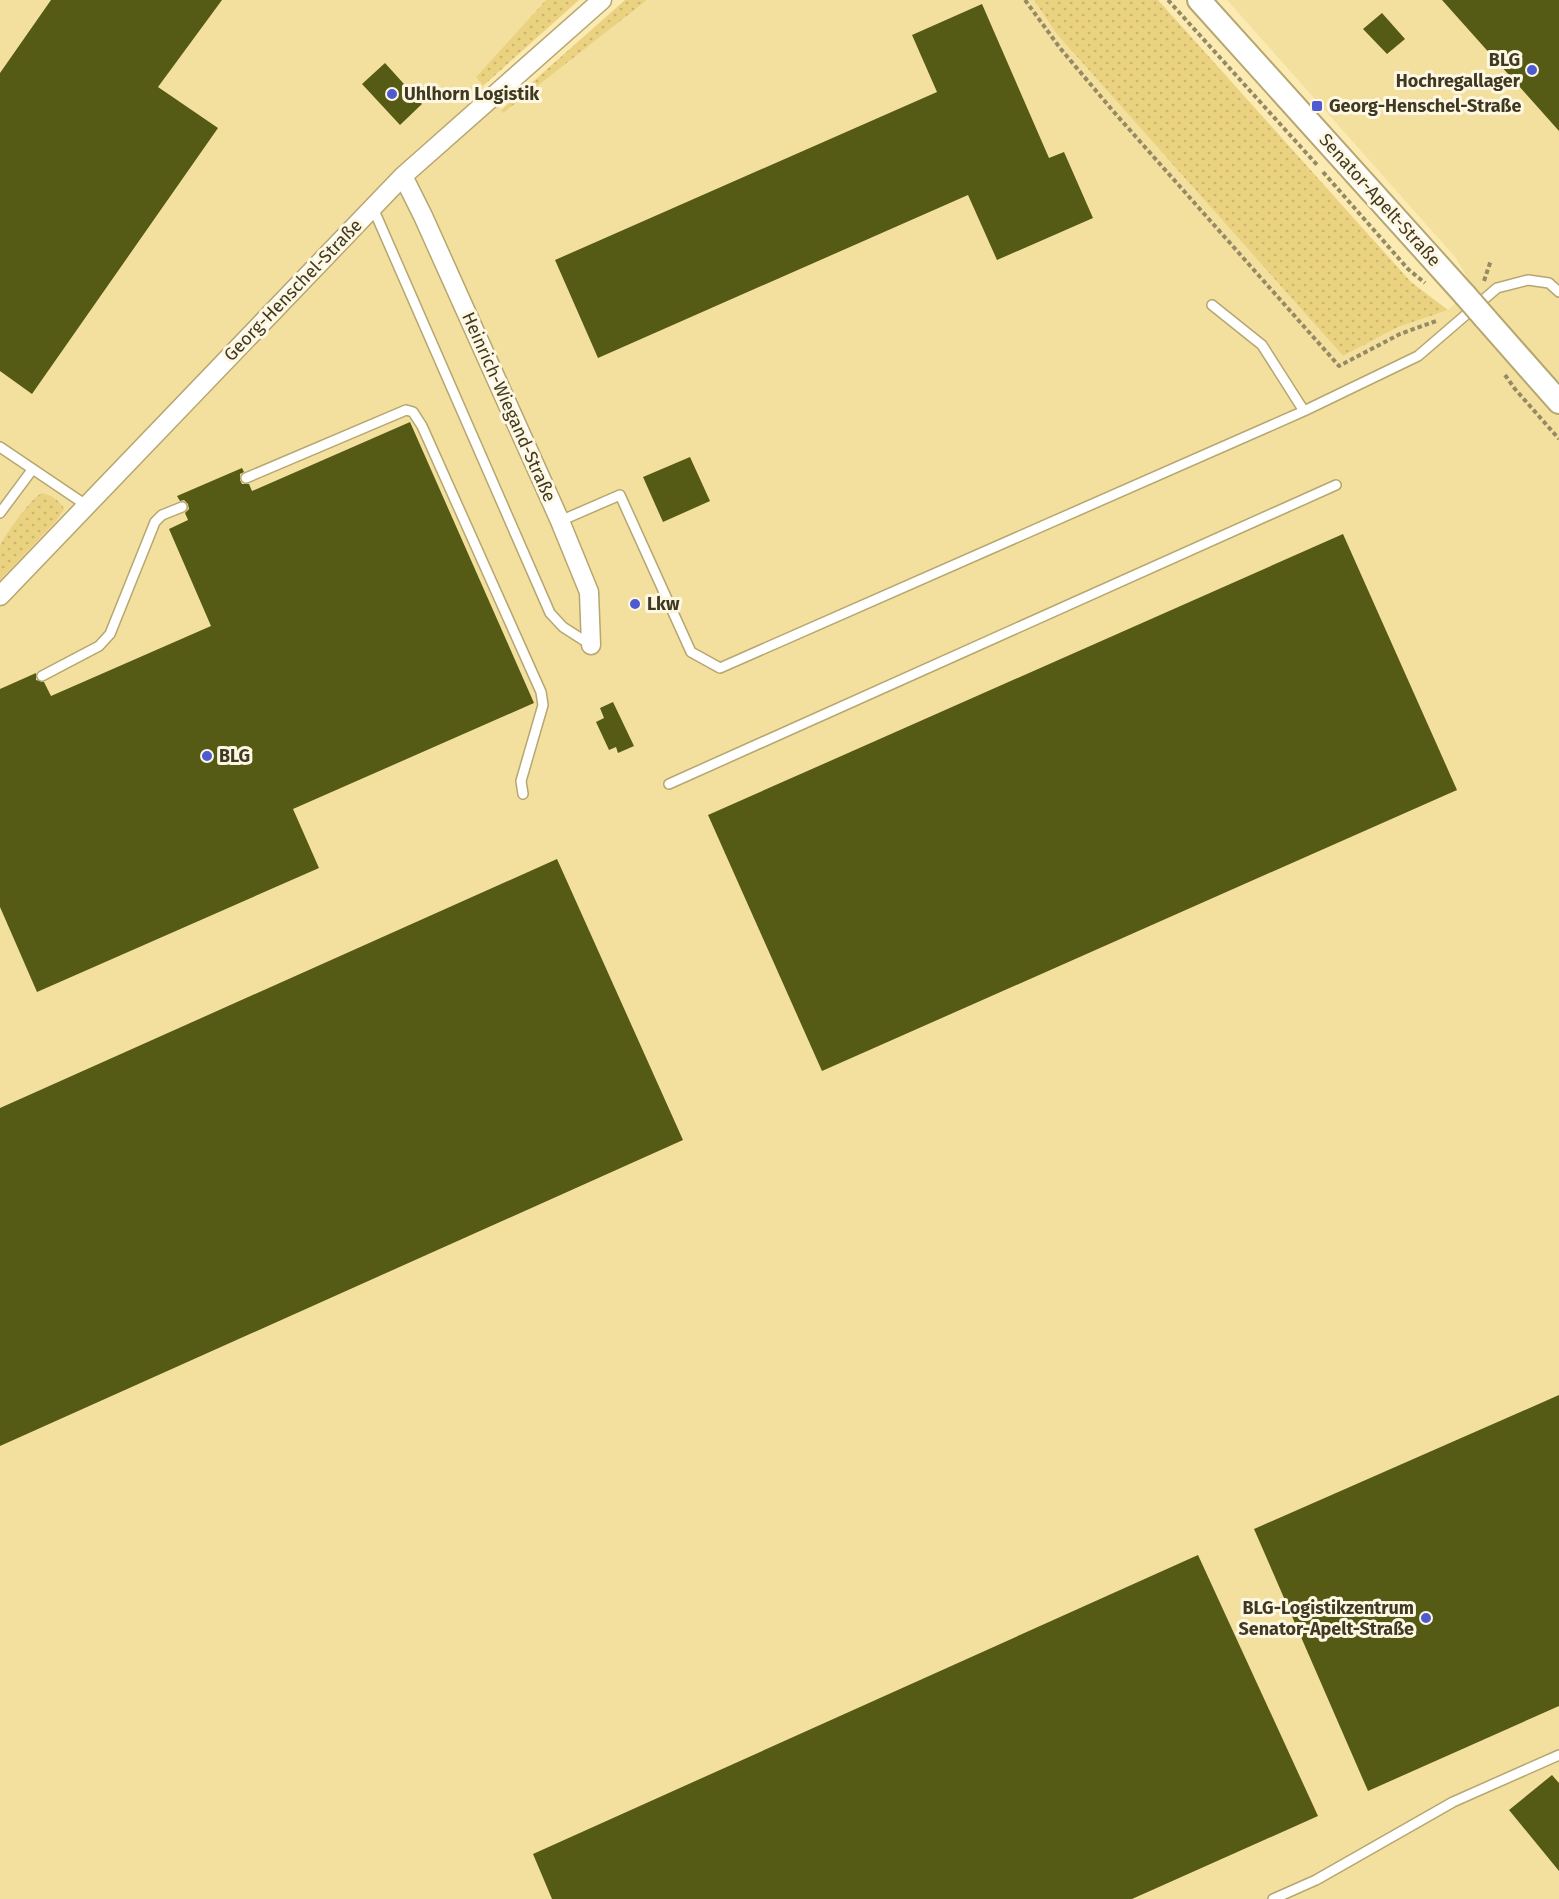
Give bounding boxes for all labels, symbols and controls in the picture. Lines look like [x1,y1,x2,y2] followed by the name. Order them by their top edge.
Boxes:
[1396,49,1521,92] place label: BLG Hochregallager
[1525,63,1539,77] marker: BLG Hochregallager
[404,83,540,105] place label: Uhlhorn Logistik
[385,87,399,101] marker: Uhlhorn Logistik
[1329,95,1522,117] place label: Georg-Henschel-Straße
[1310,99,1324,113] marker: Georg-Henschel-Straße
[1314,129,1446,271] street label: Senator-Apelt-Straße
[219,214,367,366] street label: Georg-Henschel-Straße
[457,309,561,505] street label: Heinrich-Wiegand-Straße
[647,593,680,615] place label: Lkw
[628,597,642,611] marker: Lkw
[219,745,250,767] place label: BLG
[200,749,214,763] marker: BLG
[1238,1597,1414,1640] place label: BLG-Logistikzentrum Senator-Apelt-Straße
[1419,1611,1433,1625] marker: BLG-Logistikzentrum Senator-Apelt-Straße

